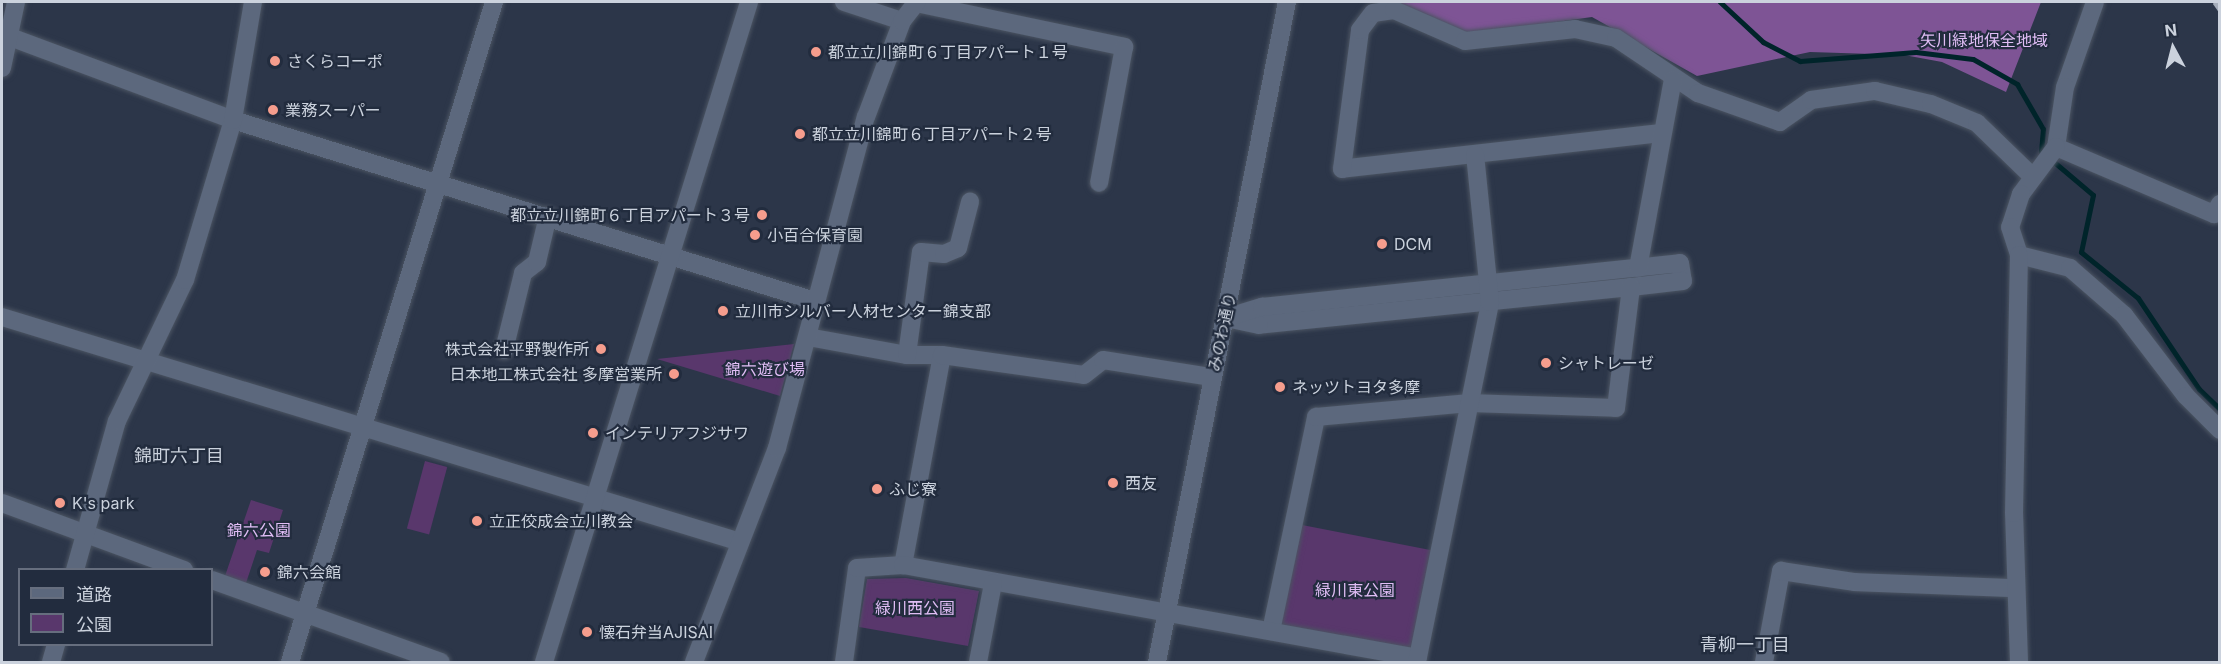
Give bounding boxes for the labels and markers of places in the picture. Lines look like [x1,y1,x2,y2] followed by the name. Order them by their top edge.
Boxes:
[828,42,1068,62] place label: 都立立川錦町６丁目アパート１号
[809,45,823,59] marker: 都立立川錦町６丁目アパート１号
[287,51,383,71] place label: さくらコーポ
[268,54,282,68] marker: さくらコーポ
[285,100,381,120] place label: 業務スーパー
[266,103,280,117] marker: 業務スーパー
[812,124,1052,144] place label: 都立立川錦町６丁目アパート２号
[793,127,807,141] marker: 都立立川錦町６丁目アパート２号
[510,205,750,225] place label: 都立立川錦町６丁目アパート３号
[755,208,769,222] marker: 都立立川錦町６丁目アパート３号
[767,225,863,245] place label: 小百合保育園
[748,228,762,242] marker: 小百合保育園
[1394,234,1432,254] place label: DCM
[1375,237,1389,251] marker: DCM
[735,301,991,321] place label: 立川市シルバー人材センター錦支部
[716,304,730,318] marker: 立川市シルバー人材センター錦支部
[445,339,589,359] place label: 株式会社平野製作所
[594,342,608,356] marker: 株式会社平野製作所
[1558,353,1654,373] place label: シャトレーゼ
[1539,356,1553,370] marker: シャトレーゼ
[450,364,662,384] place label: 日本地工株式会社 多摩営業所
[667,367,681,381] marker: 日本地工株式会社 多摩営業所
[1292,377,1420,397] place label: ネッツトヨタ多摩
[1273,380,1287,394] marker: ネッツトヨタ多摩
[605,423,749,443] place label: インテリアフジサワ
[586,426,600,440] marker: インテリアフジサワ
[1125,473,1157,493] place label: 西友
[1106,476,1120,490] marker: 西友
[889,479,937,499] place label: ふじ寮
[870,482,884,496] marker: ふじ寮
[72,493,134,513] place label: K's park
[53,496,67,510] marker: K's park
[489,511,633,531] place label: 立正佼成会立川教会
[470,514,484,528] marker: 立正佼成会立川教会
[277,562,341,582] place label: 錦六会館
[258,565,272,579] marker: 錦六会館
[599,622,713,642] place label: 懐石弁当AJISAI
[580,625,594,639] marker: 懐石弁当AJISAI

